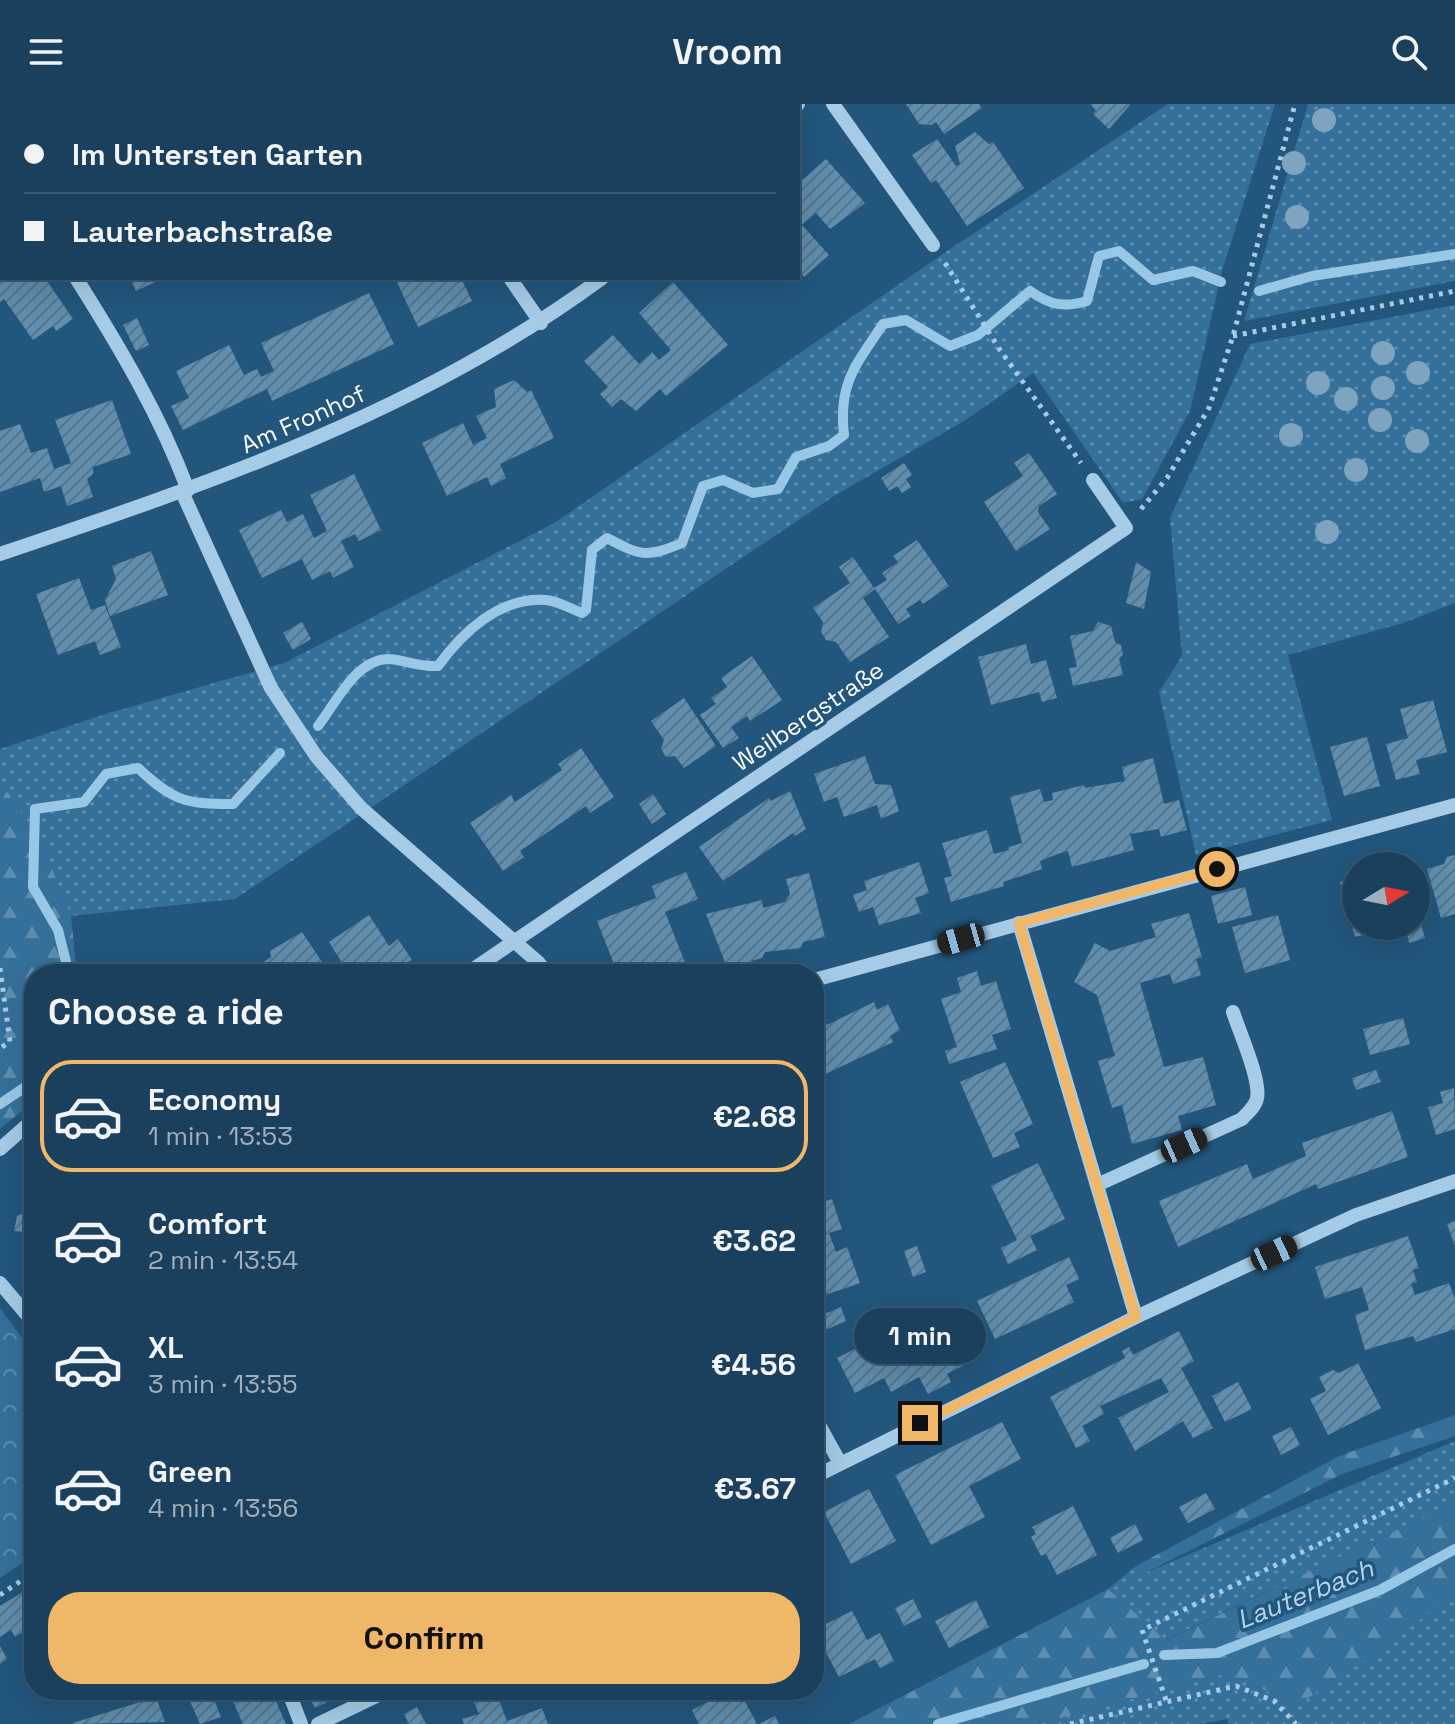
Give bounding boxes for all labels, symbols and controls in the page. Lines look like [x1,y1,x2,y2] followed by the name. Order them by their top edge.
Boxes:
[672,29,783,75] text: Vroom
[24,30,68,74] icon: menu
[1387,30,1431,74] icon: search
[72,135,363,174] text: Im Untersten Garten
[72,212,333,251] text: Lauterbachstraße
[236,378,370,460] street label: Am Fronhof
[727,654,889,778] street label: Weilbergstraße
[1199,851,1235,887] route start
[1342,852,1430,940] north arrow
[1342,852,1430,940] map controls
[935,921,987,957] car
[48,989,284,1035] text: Choose a ride
[52,1080,124,1152] icon: car
[148,1080,281,1119] text: Economy
[713,1097,796,1136] text: €2.68
[148,1119,293,1153] text: 1 min · 13:53
[1157,1124,1211,1166] car
[52,1204,124,1276] icon: car
[148,1204,267,1243] text: Comfort
[713,1221,796,1260] text: €3.62
[1247,1232,1301,1274] car
[148,1243,298,1277] text: 2 min · 13:54
[854,1307,986,1363] callout: 1 min
[888,1319,952,1353] text: 1 min
[52,1328,124,1400] icon: car
[148,1328,184,1367] text: XL
[711,1345,796,1384] text: €4.56
[148,1367,298,1401] text: 3 min · 13:55
[902,1405,938,1441] route end
[52,1452,124,1524] icon: car
[148,1452,232,1491] text: Green
[714,1469,796,1508] text: €3.67
[148,1491,298,1525] text: 4 min · 13:56
[1232,1551,1379,1637] water label: Lauterbach
[48,1592,800,1684] button: Confirm

